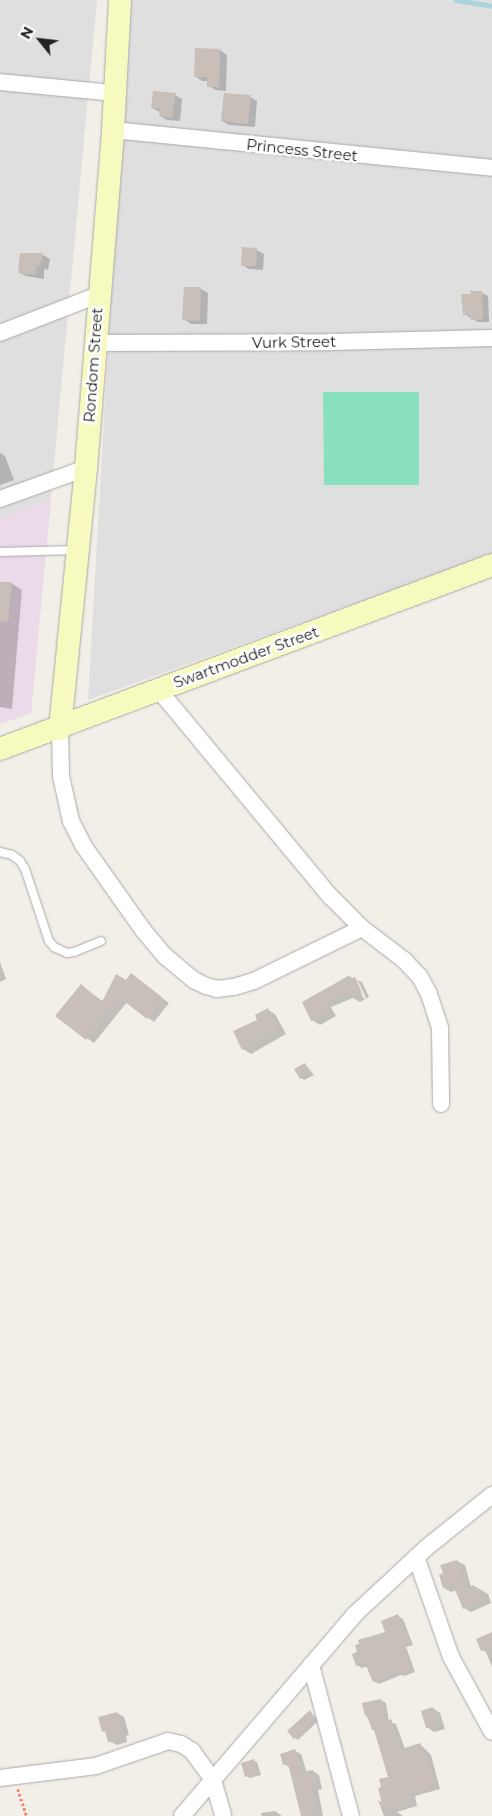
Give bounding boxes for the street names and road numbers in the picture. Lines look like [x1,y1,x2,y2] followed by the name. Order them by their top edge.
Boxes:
[245,135,359,165] street label: Princess Street
[80,307,106,423] street label: Rondom Street
[252,332,336,352] street label: Vurk Street
[171,622,321,692] street label: Swartmodder Street

